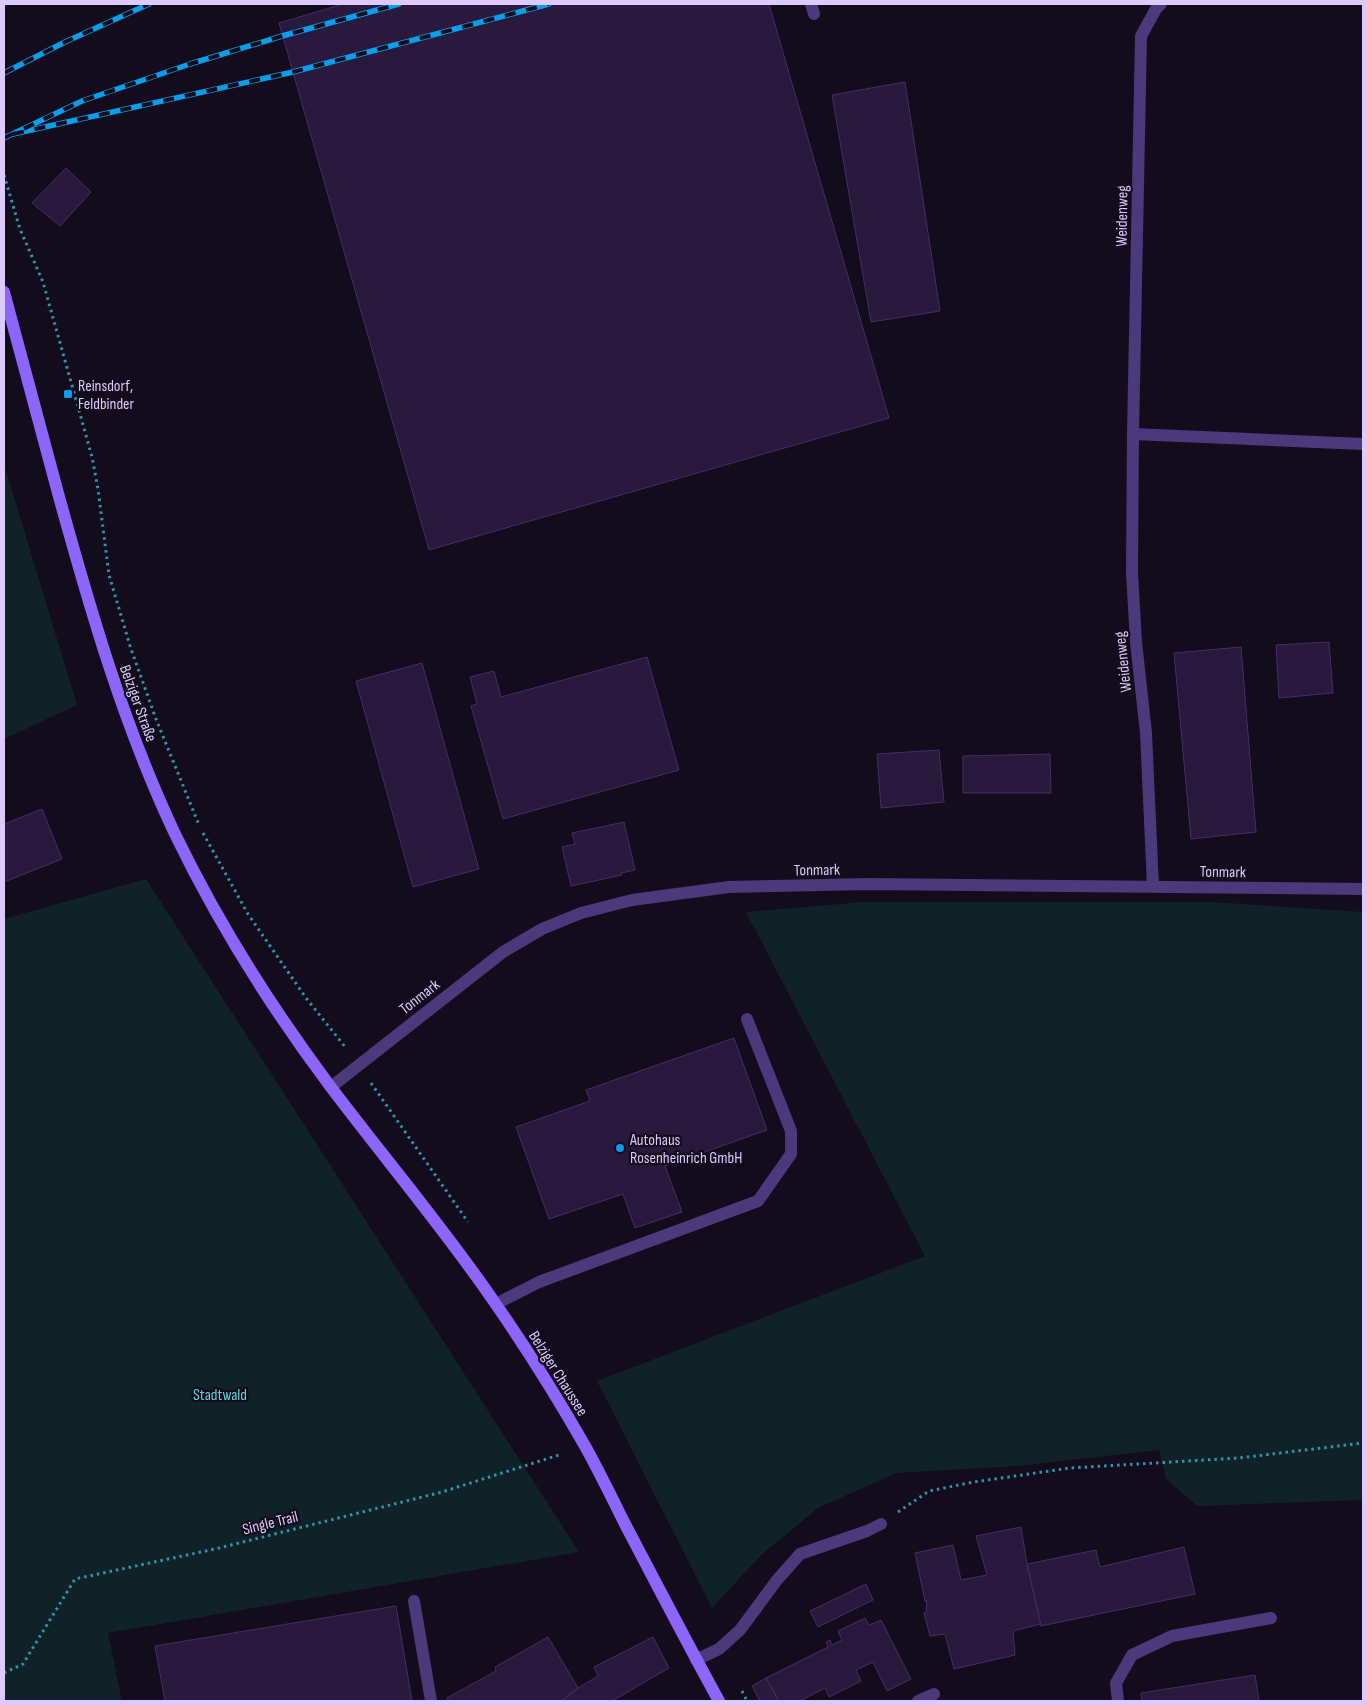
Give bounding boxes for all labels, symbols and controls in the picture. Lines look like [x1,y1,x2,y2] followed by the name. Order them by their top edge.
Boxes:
[1112,185,1133,247] street label: Weidenweg
[78,377,134,414] place label: Reinsdorf, Feldbinder
[62,388,74,400] marker: Reinsdorf, Feldbinder
[1111,630,1136,693] street label: Weidenweg
[115,662,160,745] street label: Belziger Straße
[794,861,840,880] street label: Tonmark
[1200,863,1246,882] street label: Tonmark
[396,976,444,1019] street label: Tonmark
[629,1131,742,1168] place label: Autohaus Rosenheinrich GmbH
[614,1142,626,1154] marker: Autohaus Rosenheinrich GmbH
[524,1328,591,1420] street label: Belziger Chaussee
[193,1386,247,1405] park label: Stadtwald
[241,1507,300,1540] street label: Single Trail

